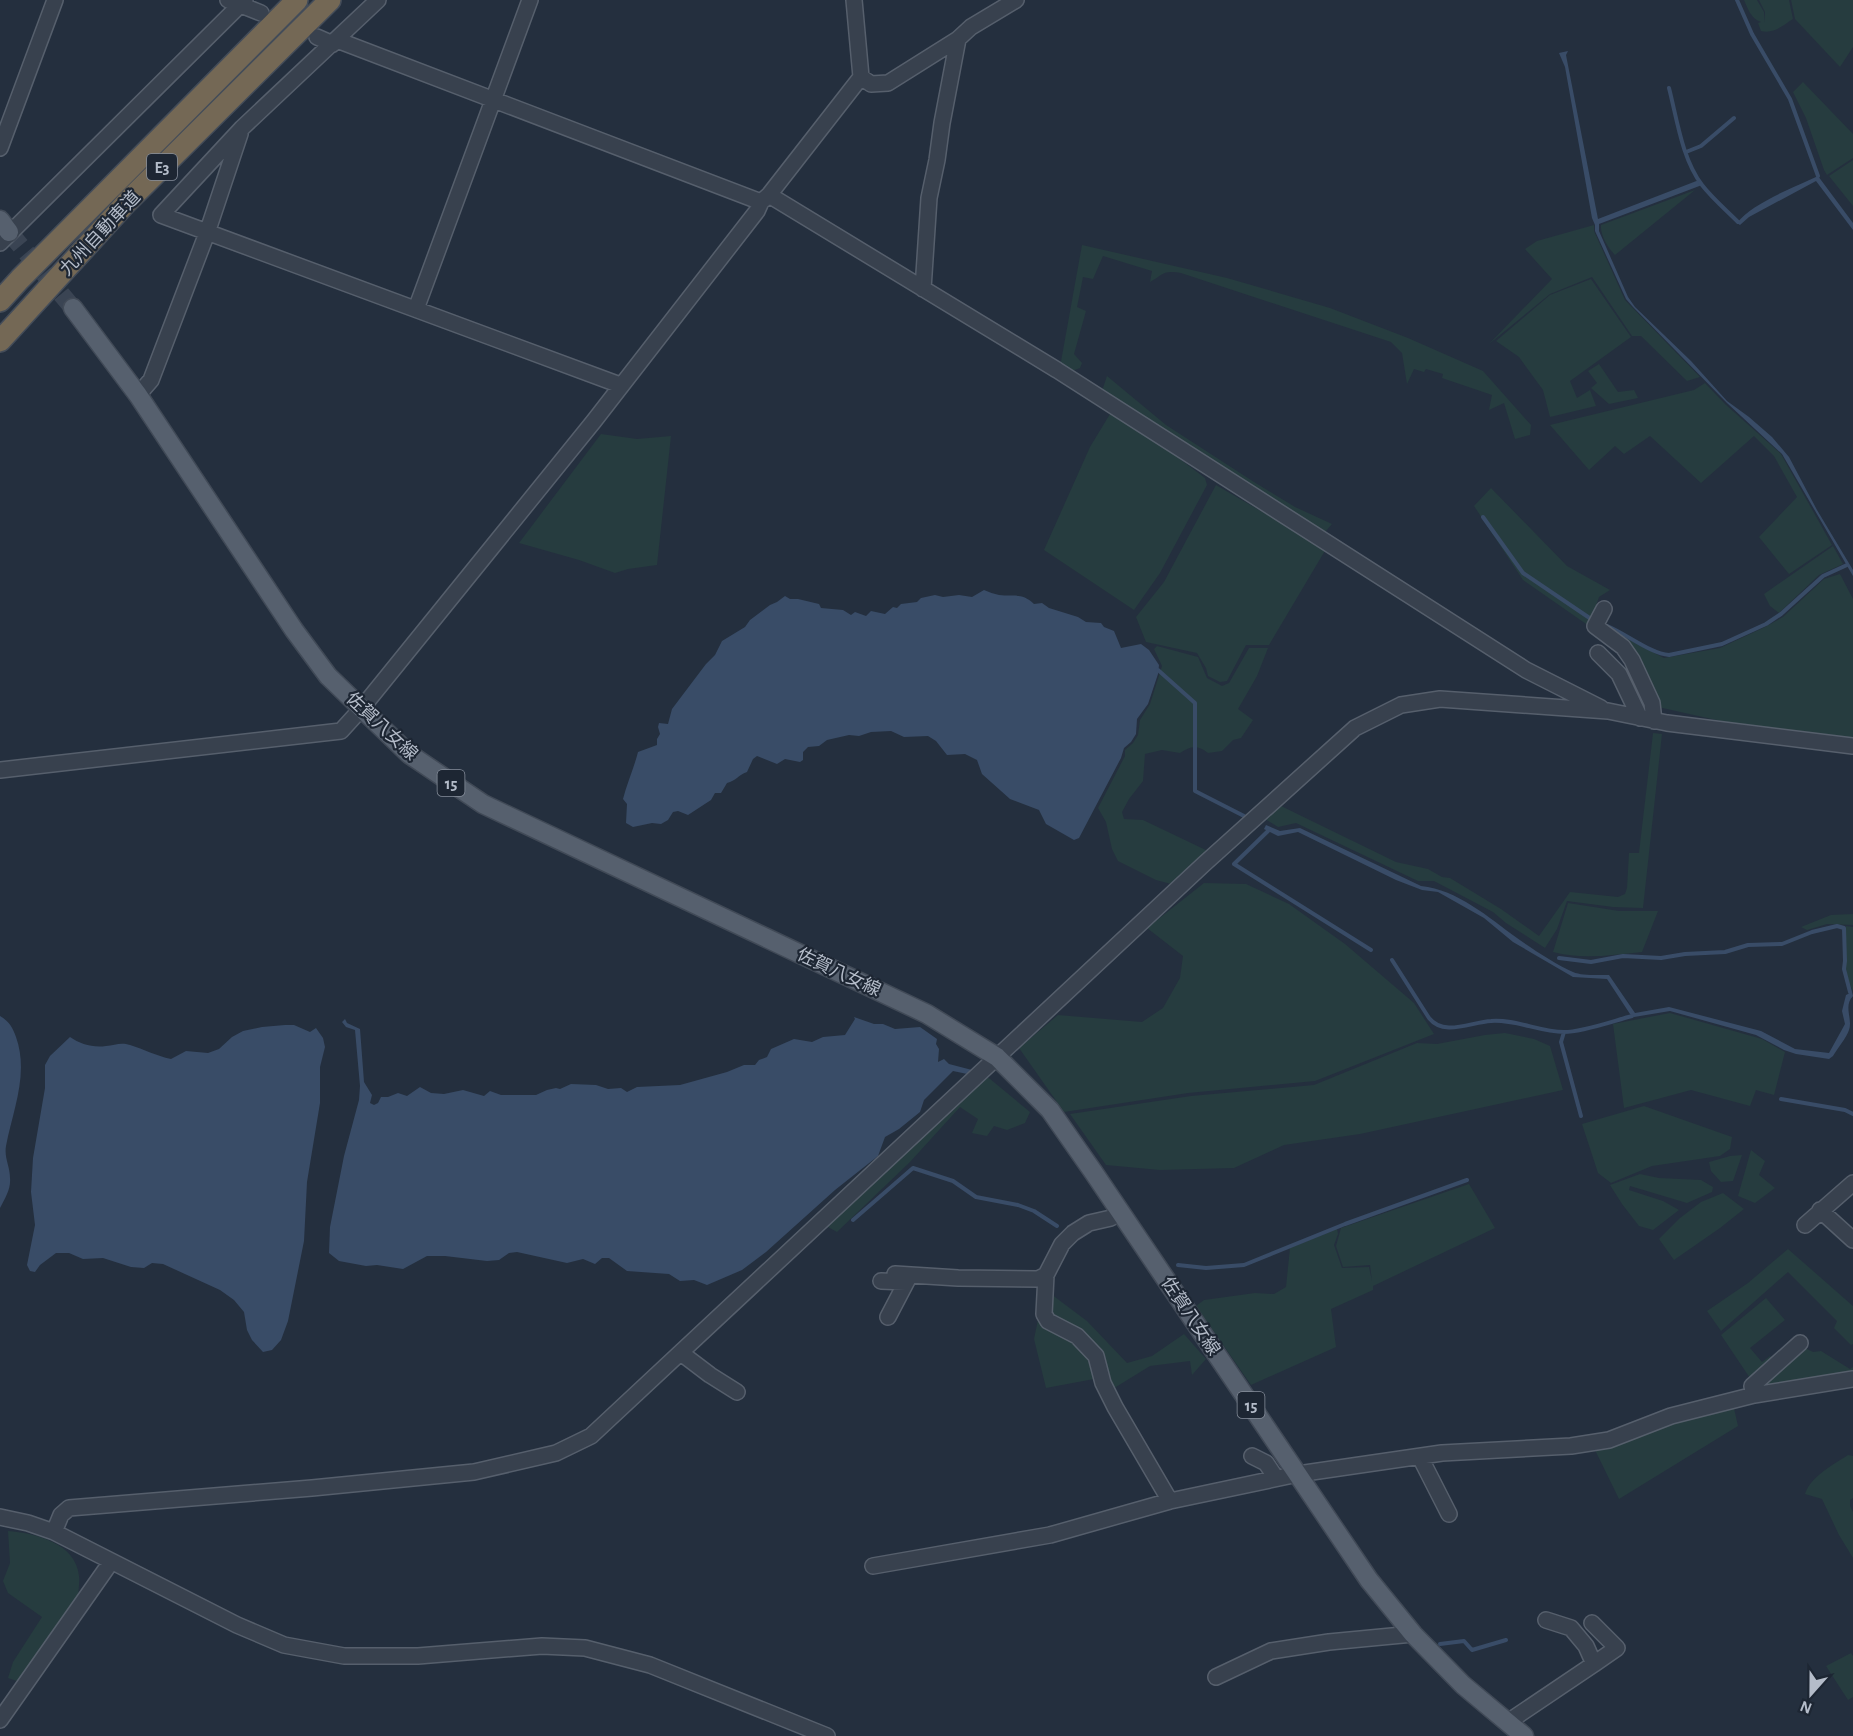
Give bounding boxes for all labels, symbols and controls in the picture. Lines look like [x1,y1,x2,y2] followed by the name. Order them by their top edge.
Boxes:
[147,154,177,180] road number: E3
[56,187,144,279] street label: 九州自動車道
[342,688,422,764] street label: 佐賀八女線
[438,770,464,796] road number: 15
[794,944,884,1000] street label: 佐賀八女線
[1158,1273,1224,1359] street label: 佐賀八女線
[1238,1392,1264,1418] road number: 15
[1781,1664,1841,1724] north arrow
[1798,1698,1814,1717] text: N

